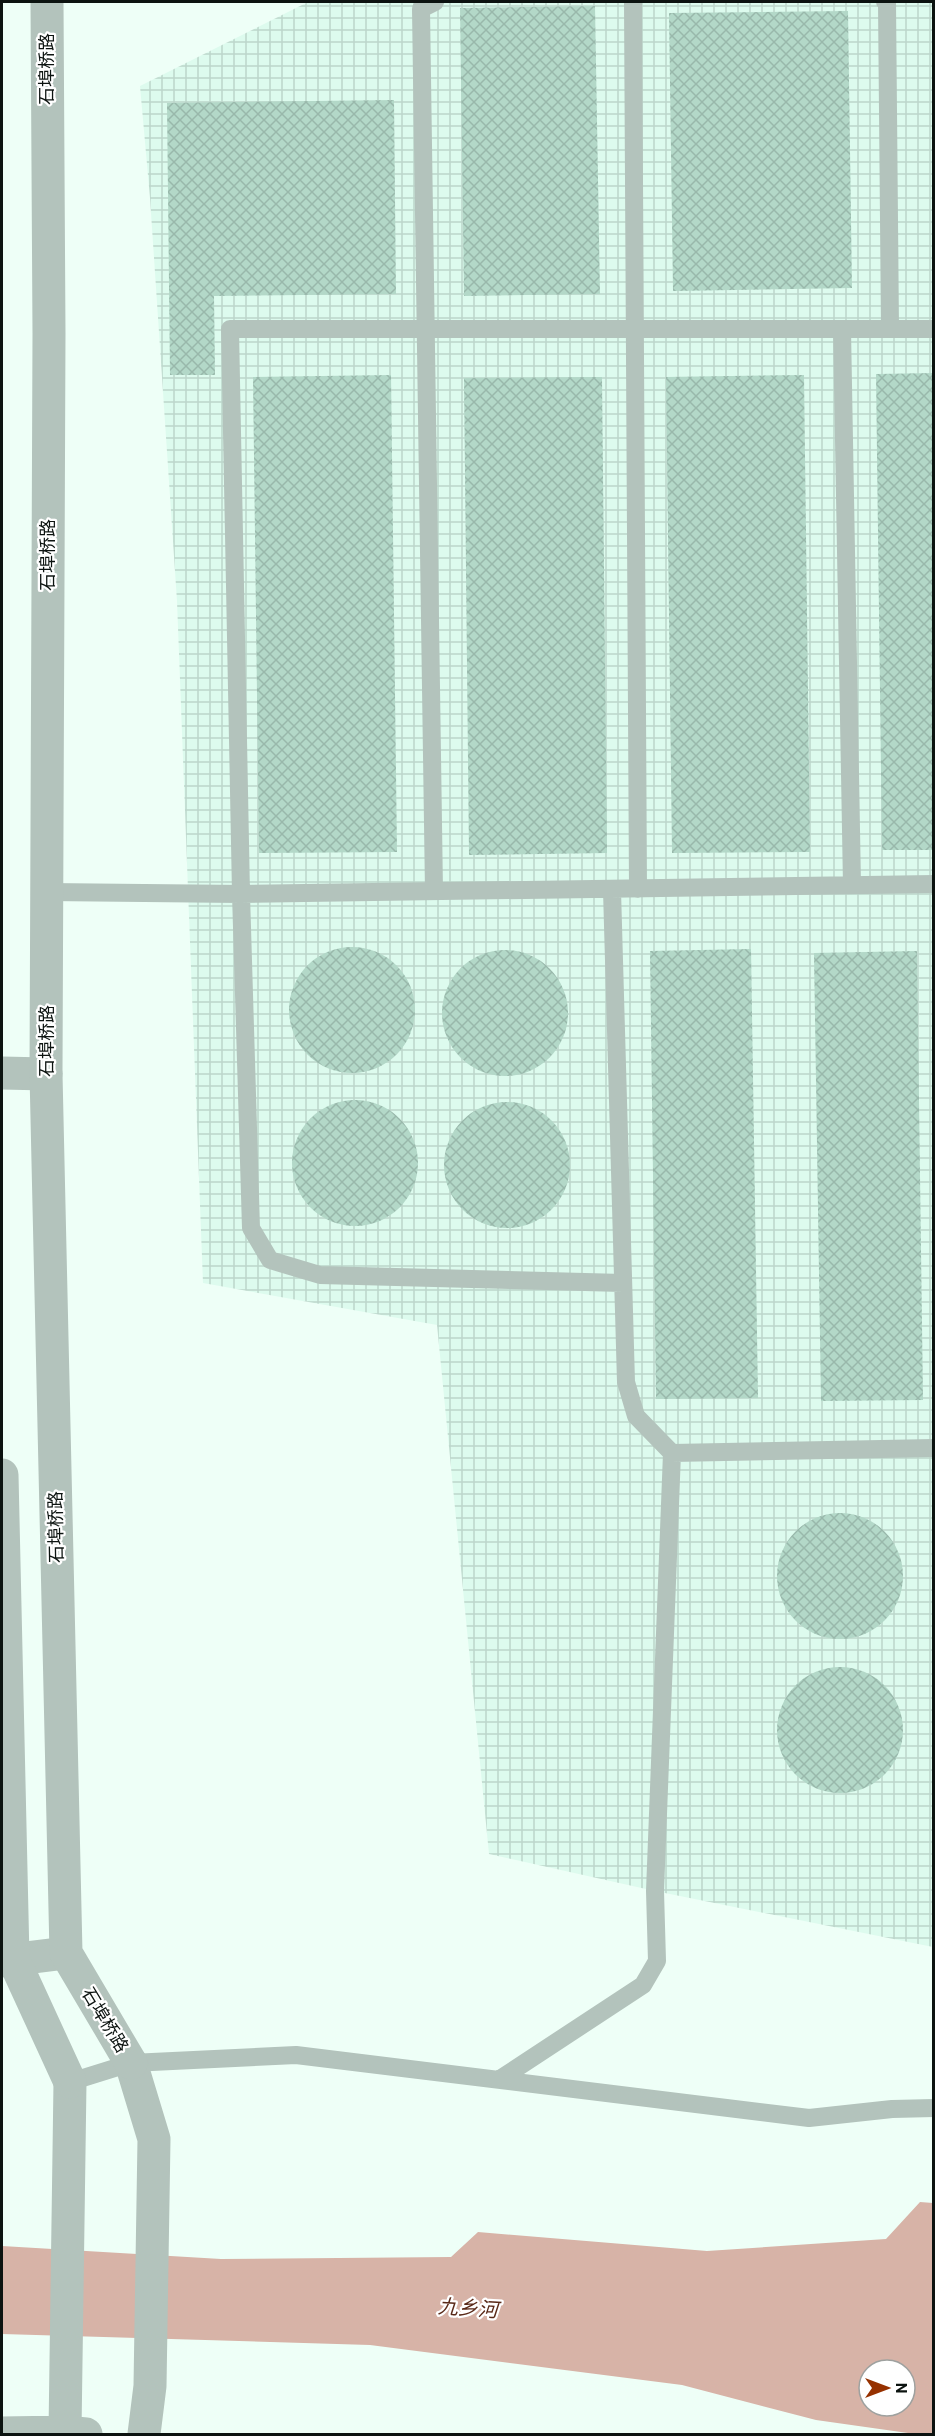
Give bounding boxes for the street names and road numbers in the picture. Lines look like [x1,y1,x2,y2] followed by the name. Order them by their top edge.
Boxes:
[35,33,57,105] street label: 石埠桥路
[36,519,58,591] street label: 石埠桥路
[35,1005,57,1077] street label: 石埠桥路
[43,1491,67,1563] street label: 石埠桥路
[78,1983,134,2056] street label: 石埠桥路

